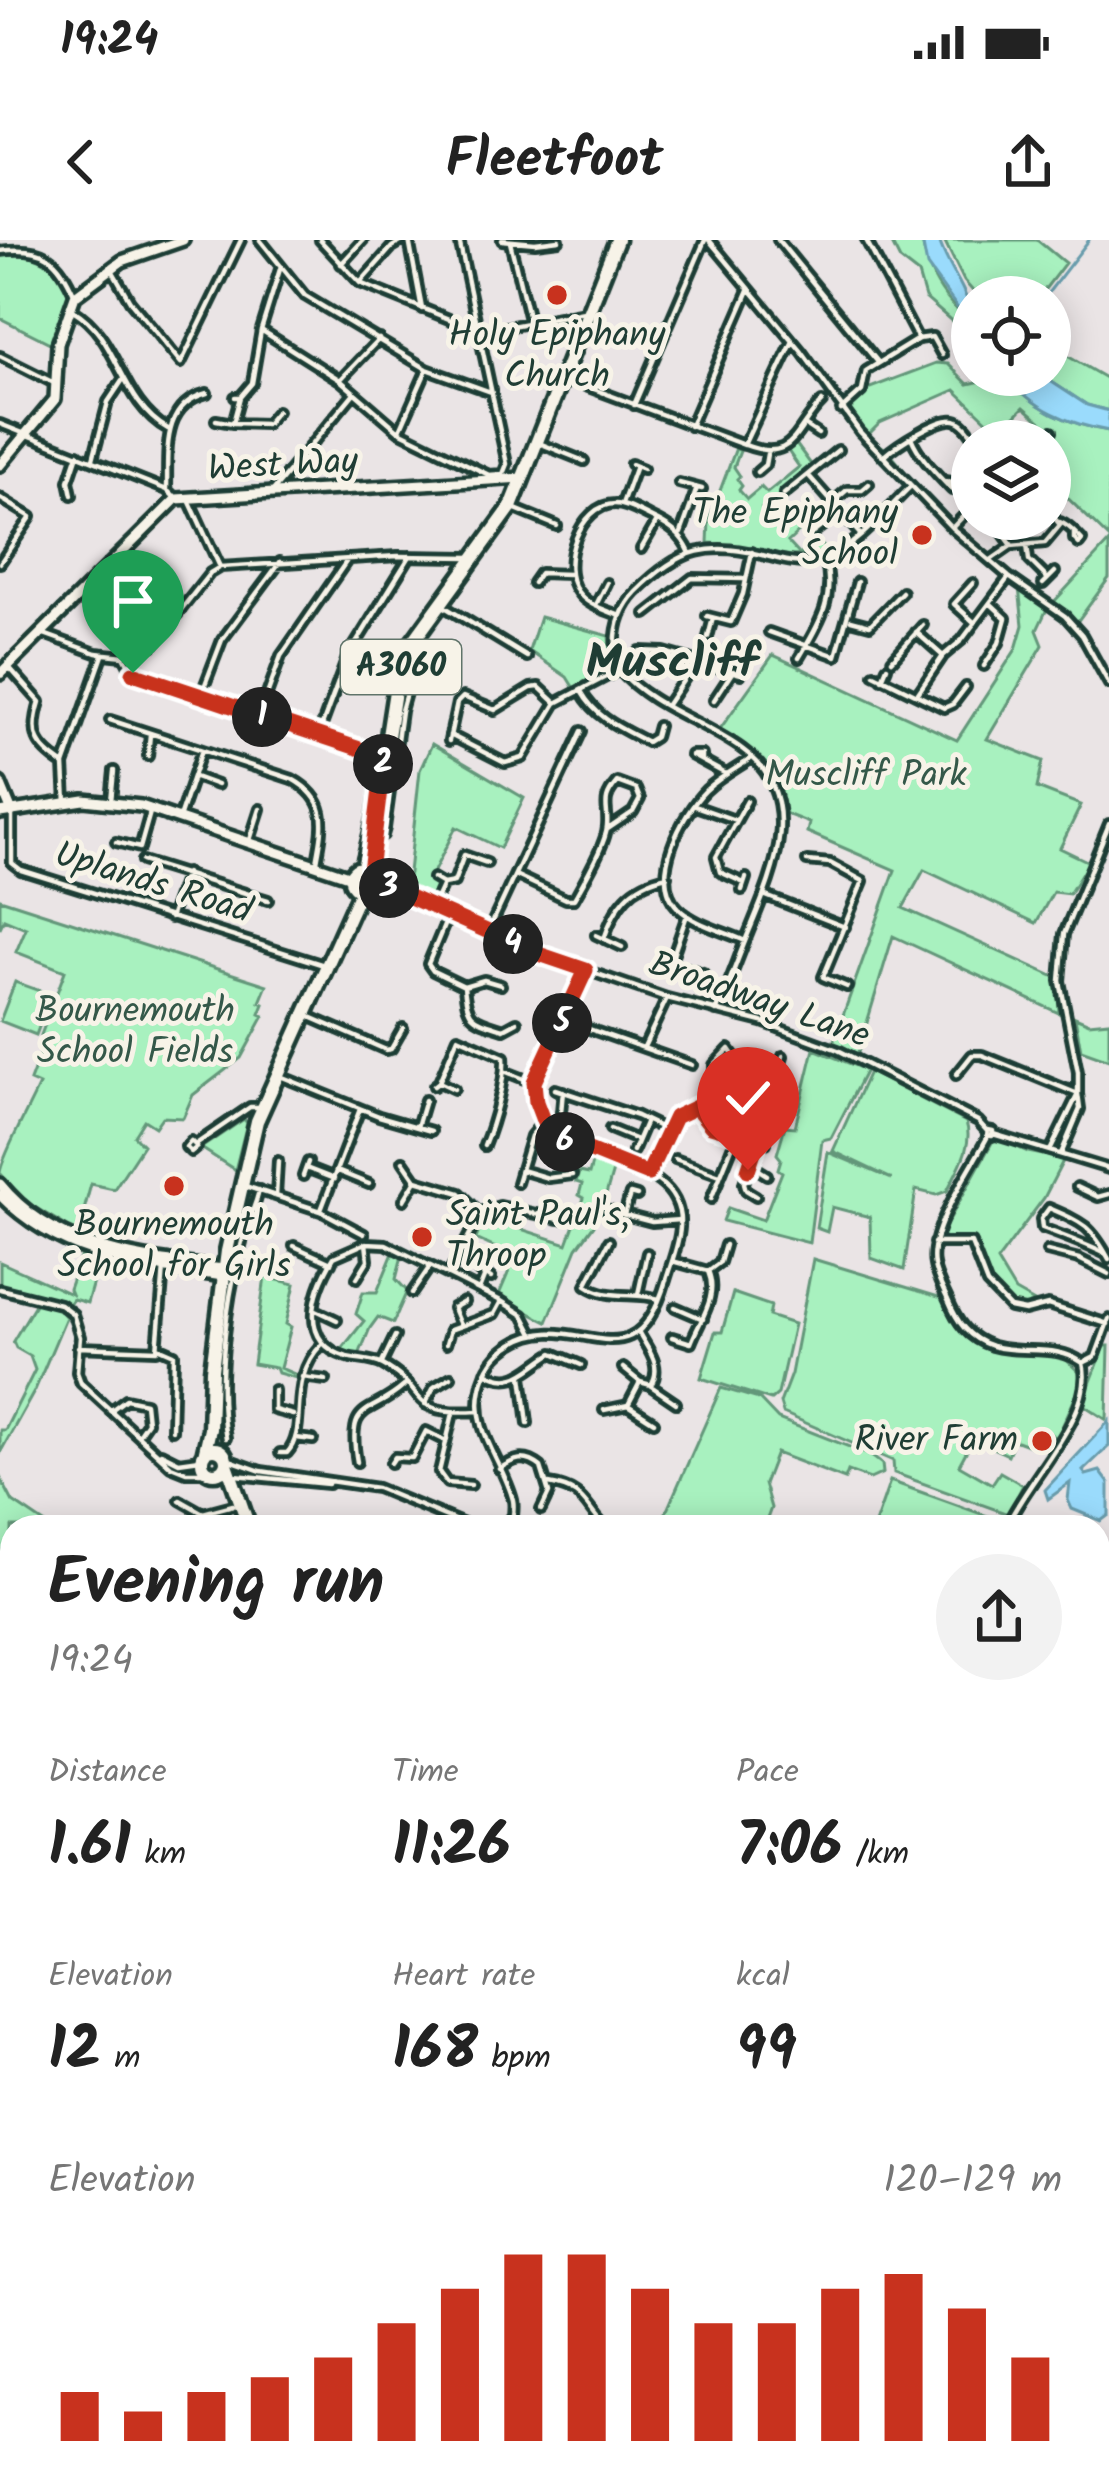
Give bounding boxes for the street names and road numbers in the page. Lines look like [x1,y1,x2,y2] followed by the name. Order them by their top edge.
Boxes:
[207,434,360,498] street label: West Way
[341,640,461,694] road number: A3060
[47,827,260,941] street label: Uplands Road
[641,937,877,1065] street label: Broadway Lane

